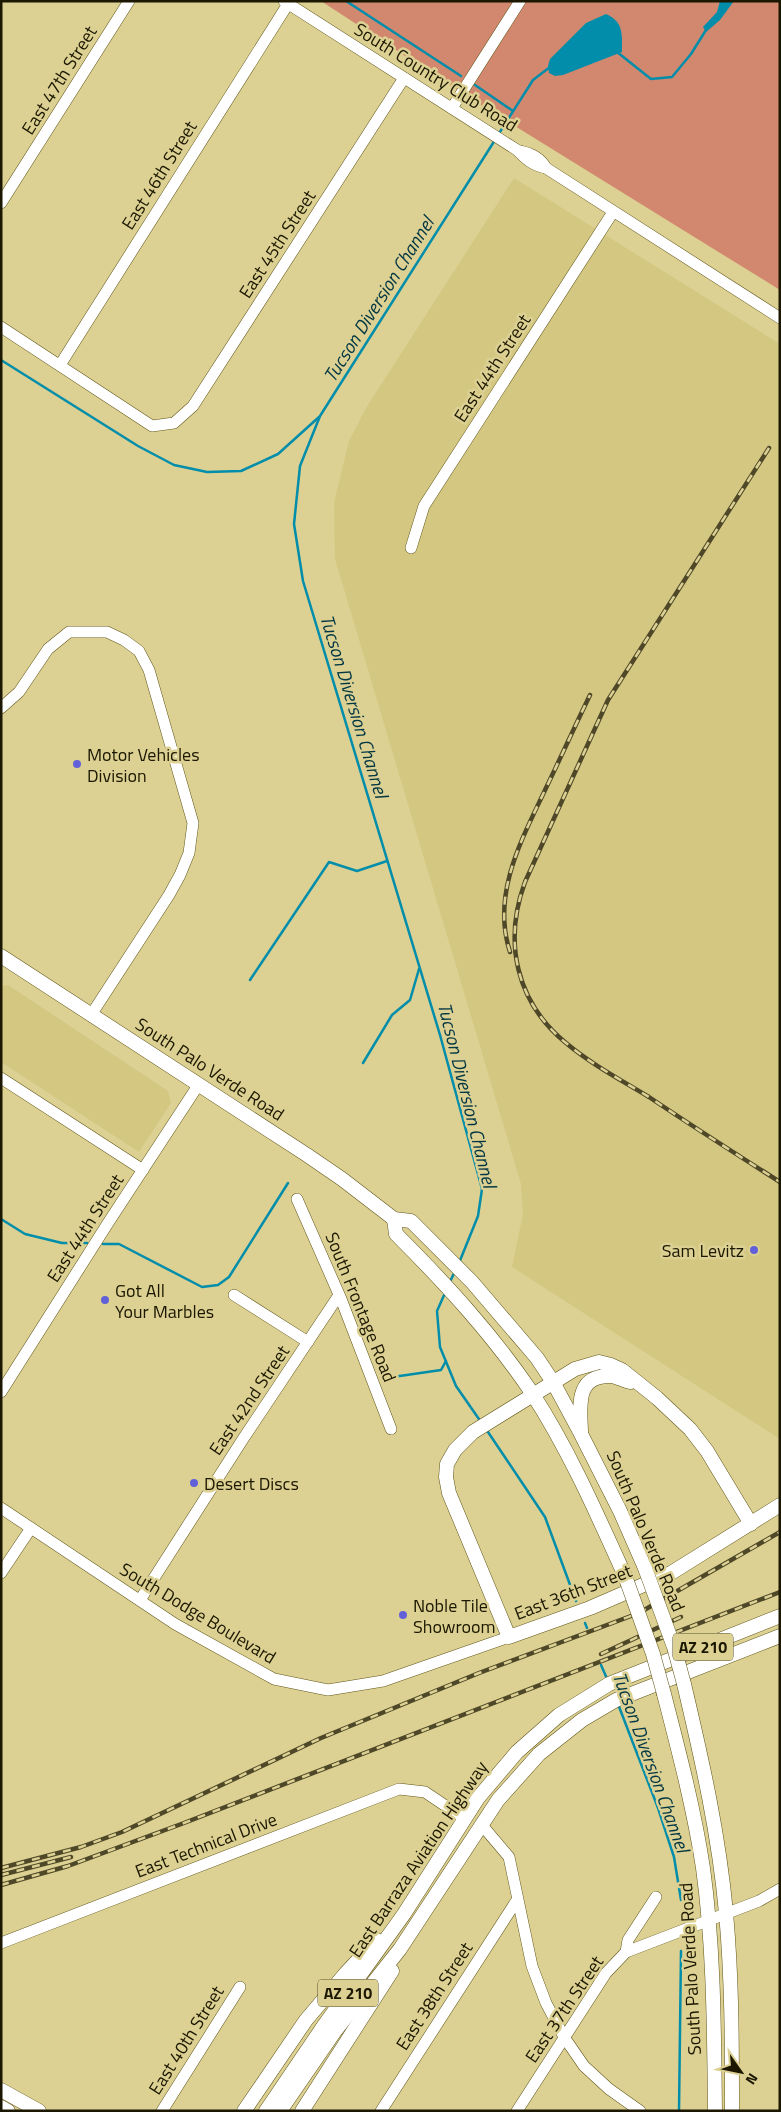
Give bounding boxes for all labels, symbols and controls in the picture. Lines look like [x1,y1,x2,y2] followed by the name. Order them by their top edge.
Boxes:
[349,16,523,138] street label: South Country Club Road
[15,20,104,140] street label: East 47th Street
[115,115,204,235] street label: East 46th Street
[232,184,322,303] street label: East 45th Street
[315,209,442,387] water label: Tucson Diversion Channel
[447,308,537,427] street label: East 44th Street
[313,611,397,803] water label: Tucson Diversion Channel
[87,741,200,789] place label: Motor Vehicles Division
[71,758,83,770] marker: Motor Vehicles Division
[431,999,506,1193] water label: Tucson Diversion Channel
[130,1011,290,1127] street label: South Palo Verde Road
[40,1168,130,1287] street label: East 44th Street
[319,1228,403,1386] street label: South Frontage Road
[662,1237,744,1264] place label: Sam Levitz
[748,1244,760,1256] marker: Sam Levitz
[115,1277,214,1325] place label: Got All Your Marbles
[99,1294,111,1306] marker: Got All Your Marbles
[202,1339,296,1460] street label: East 42nd Street
[600,1446,692,1616] street label: South Palo Verde Road
[204,1470,299,1497] place label: Desert Discs
[188,1477,200,1489] marker: Desert Discs
[115,1556,281,1670] street label: South Dodge Boulevard
[510,1557,636,1627] street label: East 36th Street
[413,1592,496,1640] place label: Noble Tile Showroom
[397,1609,409,1621] marker: Noble Tile Showroom
[673,1634,733,1660] road number: AZ 210
[606,1668,699,1858] water label: Tucson Diversion Channel
[342,1755,494,1963] street label: East Barraza Aviation Highway
[131,1806,281,1884] street label: East Technical Drive
[672,1882,708,2056] street label: South Palo Verde Road
[389,1936,479,2055] street label: East 38th Street
[518,1949,610,2068] street label: East 37th Street
[142,1980,231,2100] street label: East 40th Street
[318,1980,378,2006] road number: AZ 210
[716,2047,766,2097] north arrow
[741,2070,764,2089] text: N

